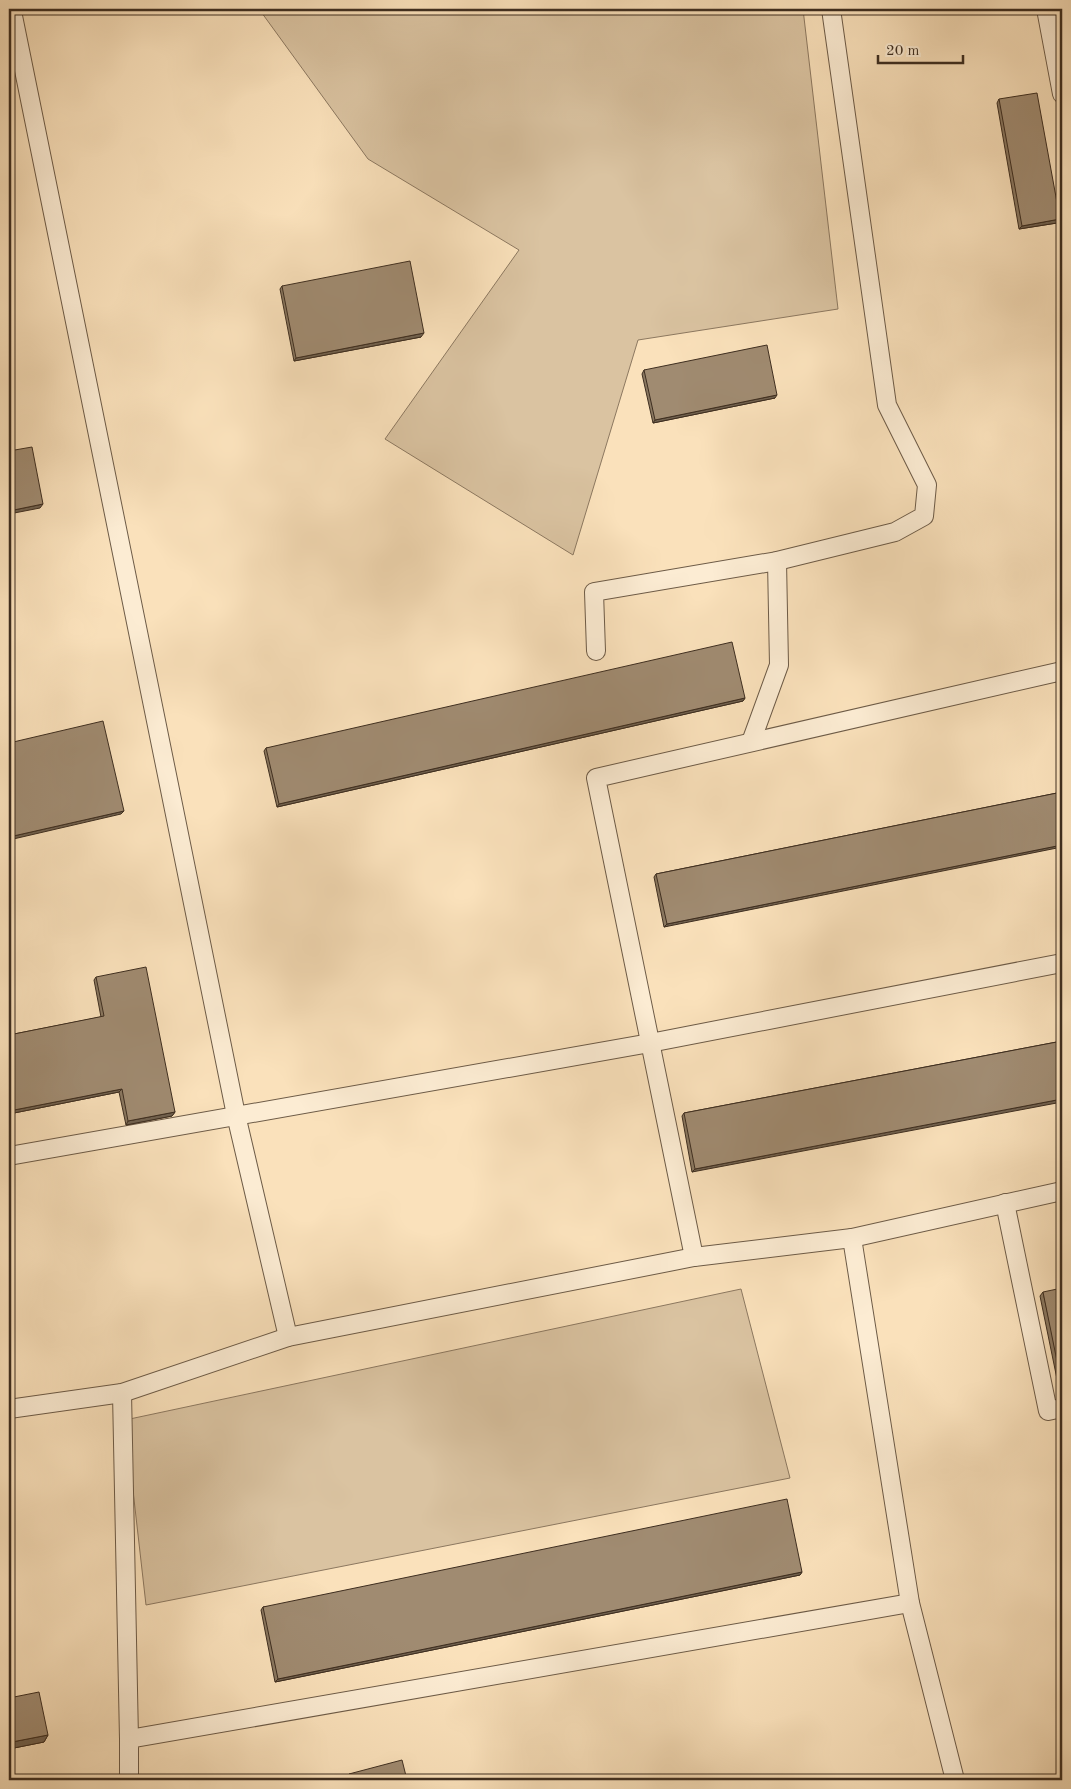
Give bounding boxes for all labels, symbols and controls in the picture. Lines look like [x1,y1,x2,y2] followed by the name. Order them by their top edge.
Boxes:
[878,32,964,64] scale bar
[886,44,920,59] text: 20 m

